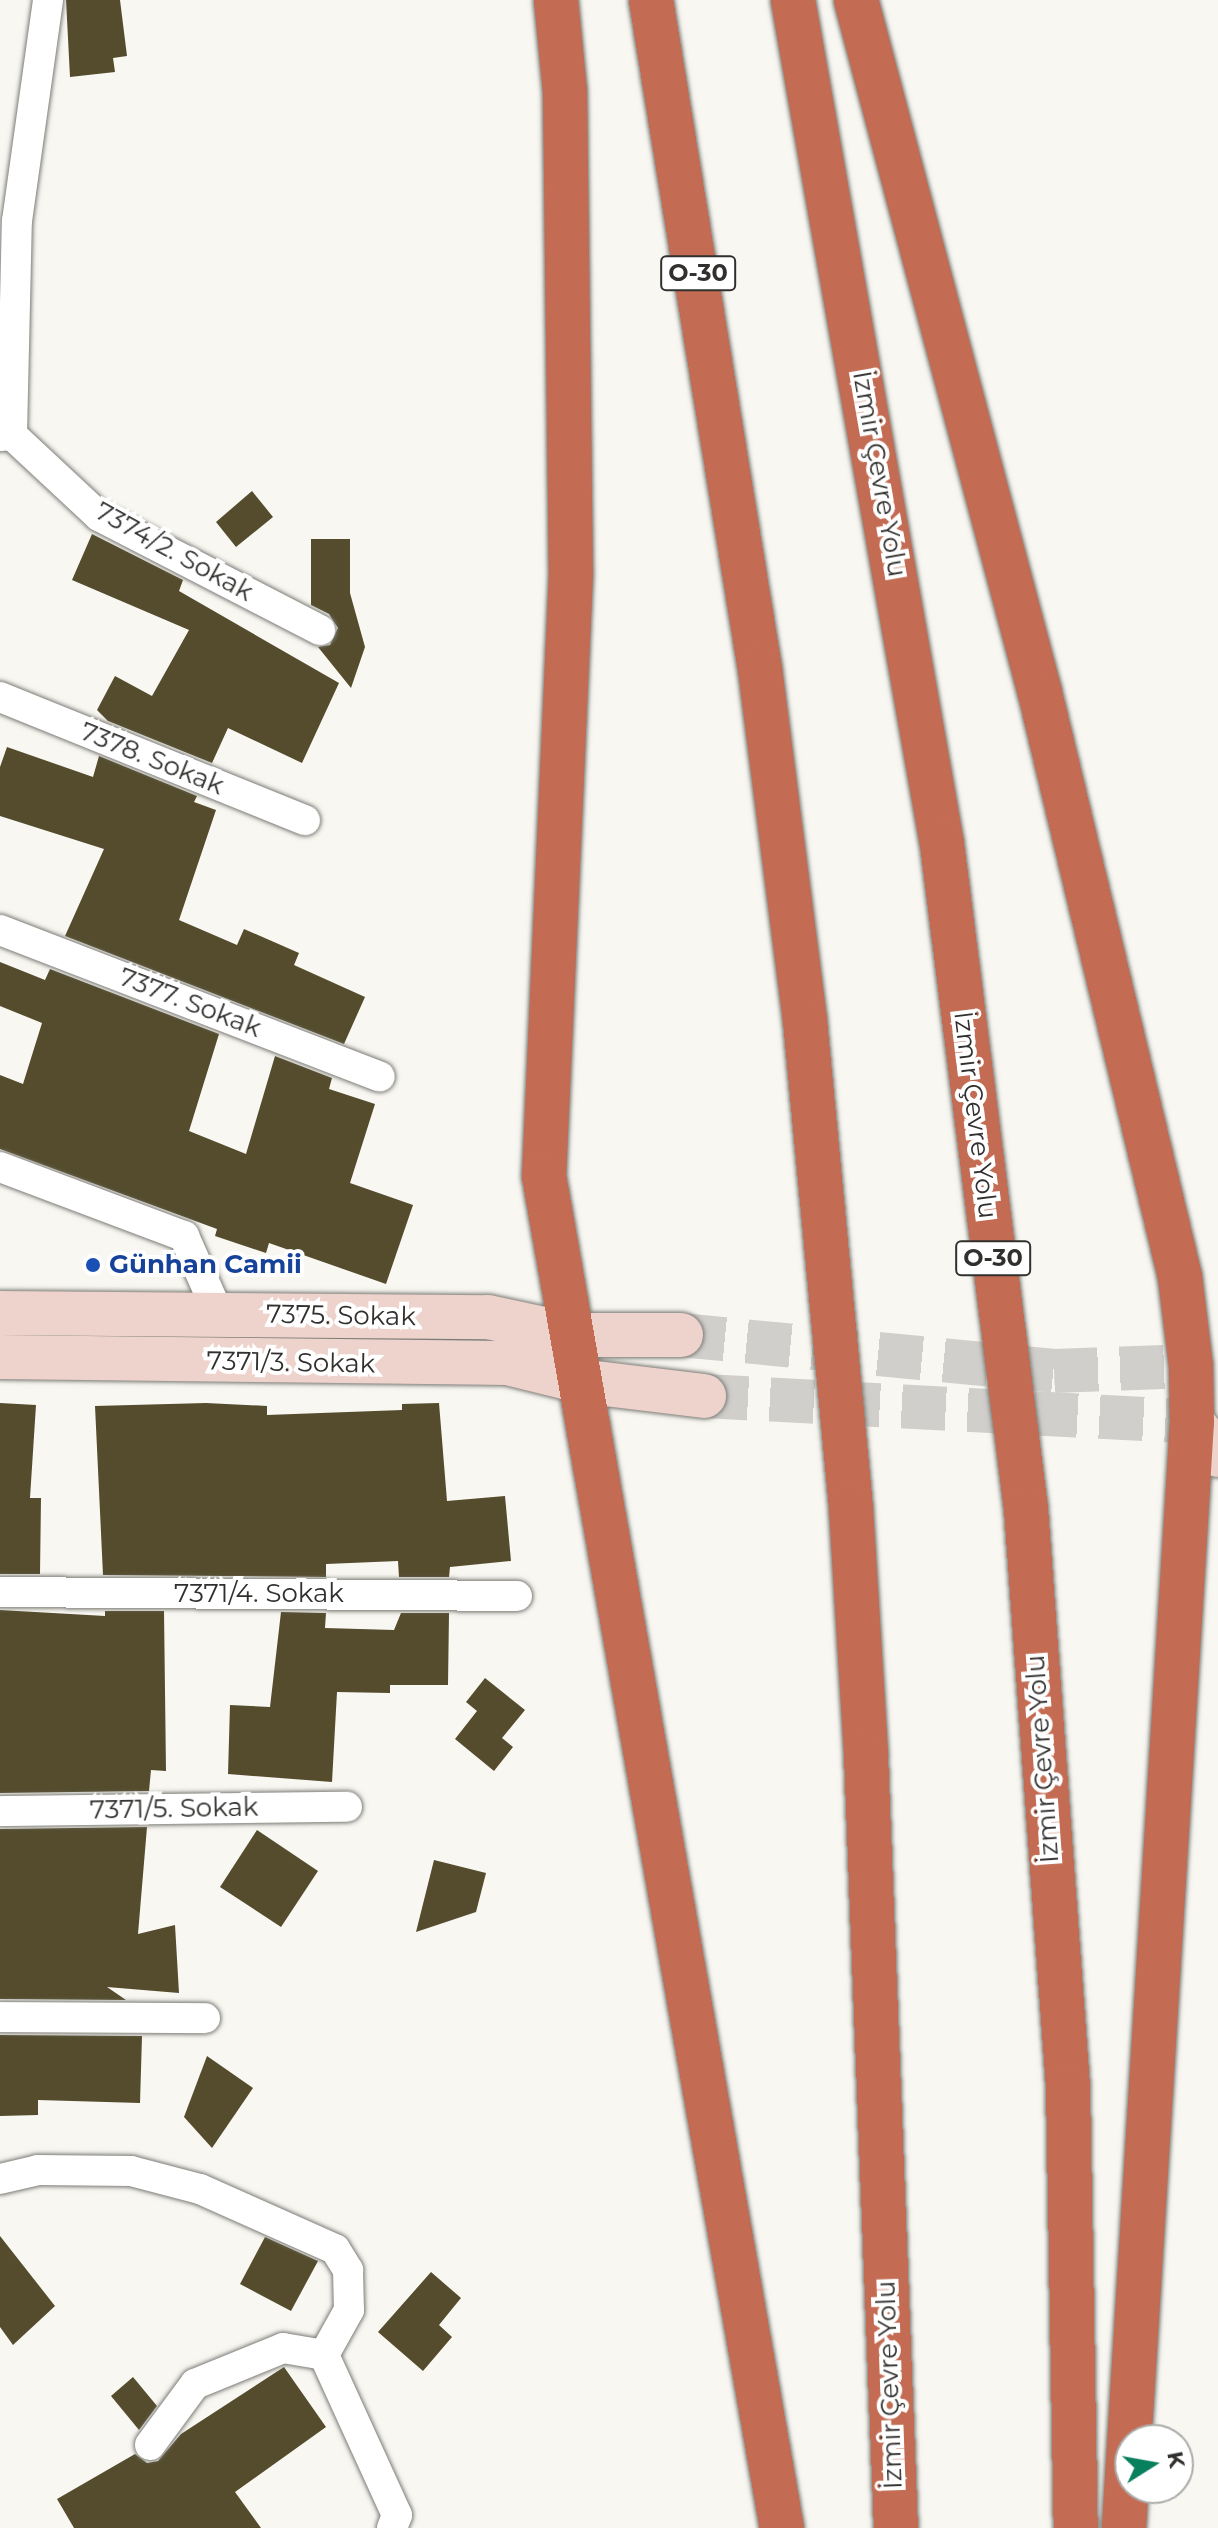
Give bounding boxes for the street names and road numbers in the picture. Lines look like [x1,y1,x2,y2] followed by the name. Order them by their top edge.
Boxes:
[660,253,736,293] road number: O-30
[846,369,912,579] street label: İzmir Çevre Yolu
[90,496,258,608] street label: 7374/2. Sokak
[76,716,228,802] street label: 7378. Sokak
[115,962,265,1044] street label: 7377. Sokak
[947,1010,1003,1220] street label: İzmir Çevre Yolu
[955,1238,1031,1278] road number: O-30
[266,1299,416,1333] street label: 7375. Sokak
[206,1346,376,1380] street label: 7371/3. Sokak
[174,1578,344,1610] street label: 7371/4. Sokak
[1020,1654,1066,1864] street label: İzmir Çevre Yolu
[89,1792,259,1826] street label: 7371/5. Sokak
[871,2280,909,2490] street label: İzmir Çevre Yolu

